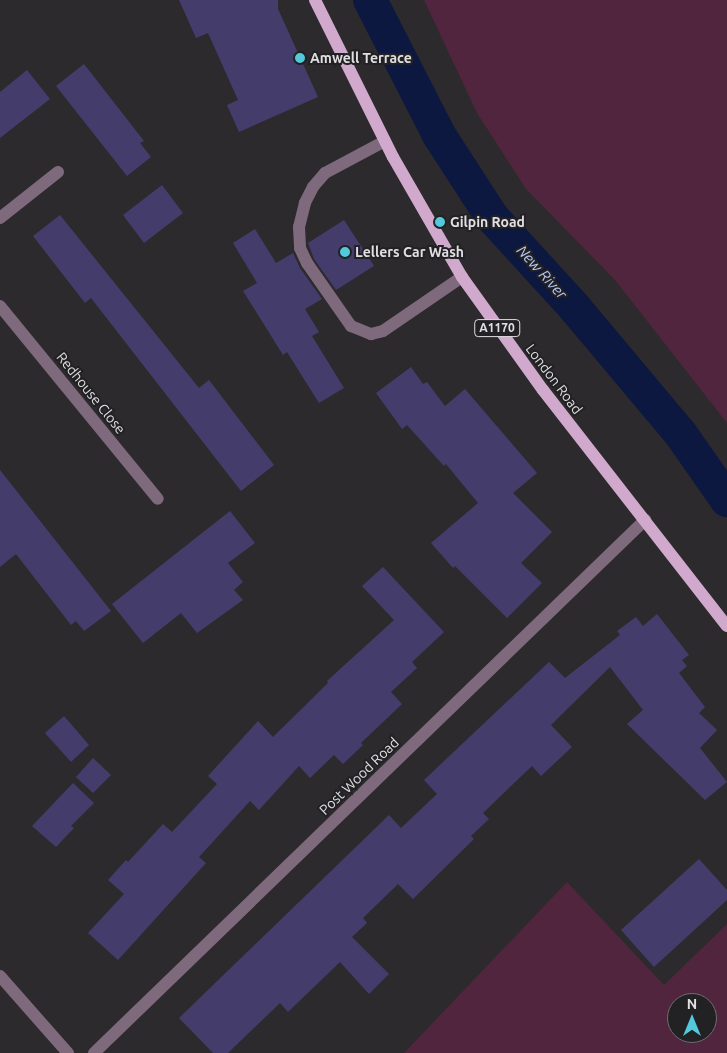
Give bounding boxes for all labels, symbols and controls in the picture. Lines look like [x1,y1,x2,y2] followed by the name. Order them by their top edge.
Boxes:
[310,50,412,66] place label: Amwell Terrace
[294,52,306,64] marker: Amwell Terrace
[450,214,525,230] place label: Gilpin Road
[434,216,446,228] marker: Gilpin Road
[513,241,571,303] water label: New River
[355,244,464,260] place label: Lellers Car Wash
[339,246,351,258] marker: Lellers Car Wash
[473,318,521,338] road number: A1170
[522,341,586,417] street label: London Road
[53,349,129,437] street label: Redhouse Close
[316,734,402,818] street label: Post Wood Road
[667,993,717,1043] north arrow
[687,996,697,1012] text: N

